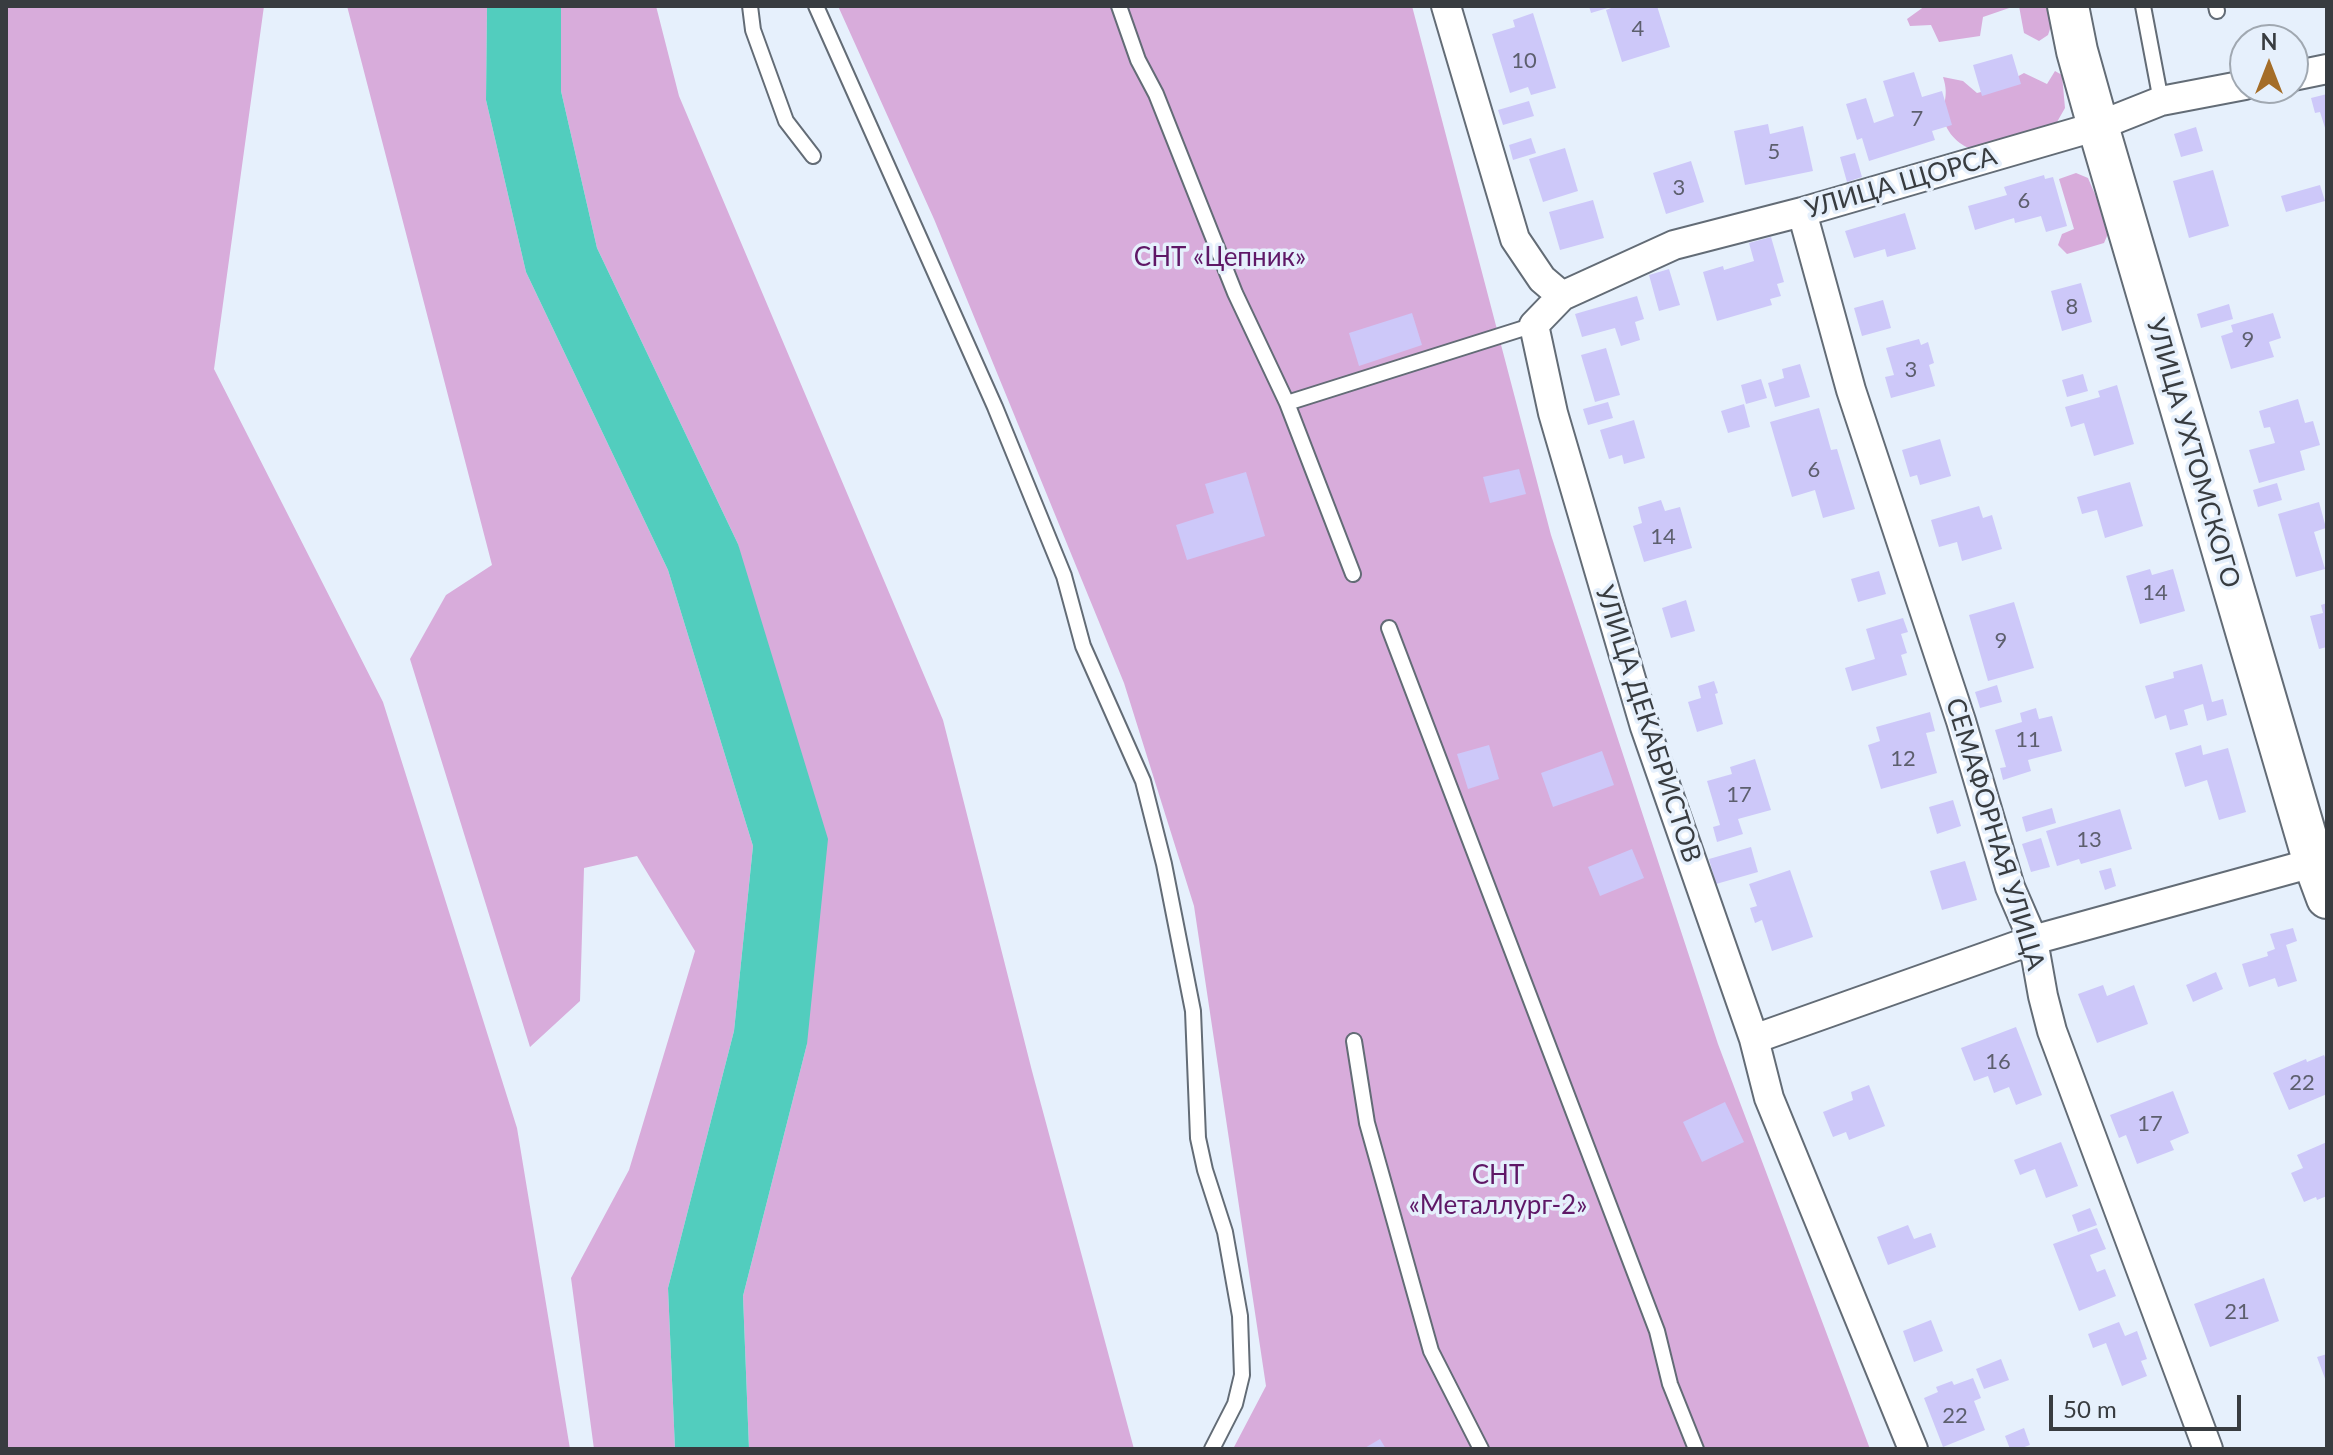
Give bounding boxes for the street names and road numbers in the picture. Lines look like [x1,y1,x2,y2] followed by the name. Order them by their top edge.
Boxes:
[1802,141,2000,225] street label: УЛИЦА ЩОРСА
[2140,315,2246,591] street label: УЛИЦА УХТОМСКОГО
[1588,582,1708,866] street label: УЛИЦА ДЕКАБРИСТОВ
[1939,694,2051,974] street label: СЕМАФОРНАЯ УЛИЦА

